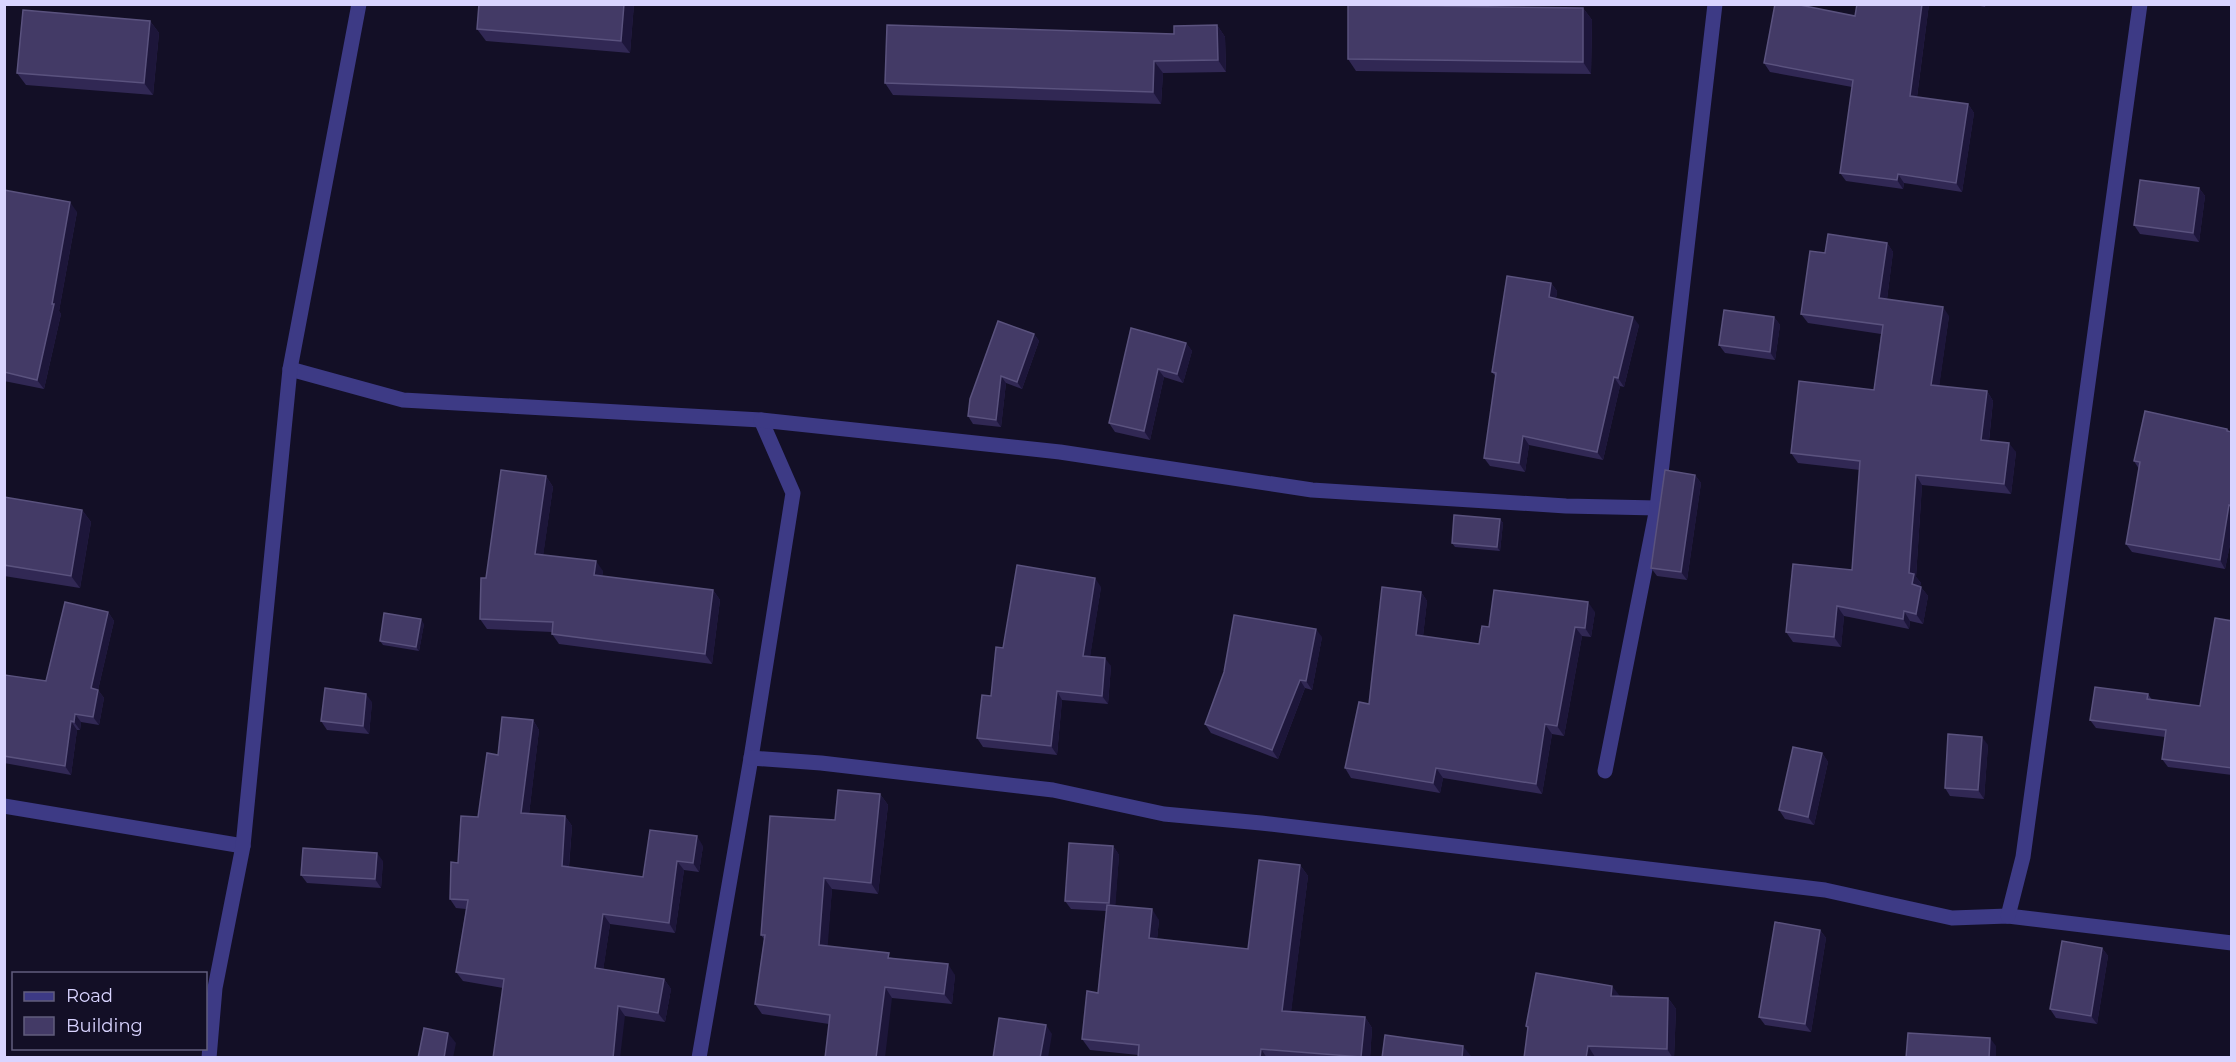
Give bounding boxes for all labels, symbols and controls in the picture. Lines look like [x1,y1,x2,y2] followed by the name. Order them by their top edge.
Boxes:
[12,972,207,1050] legend
[66,985,113,1007] text: Road
[66,1015,143,1037] text: Building

